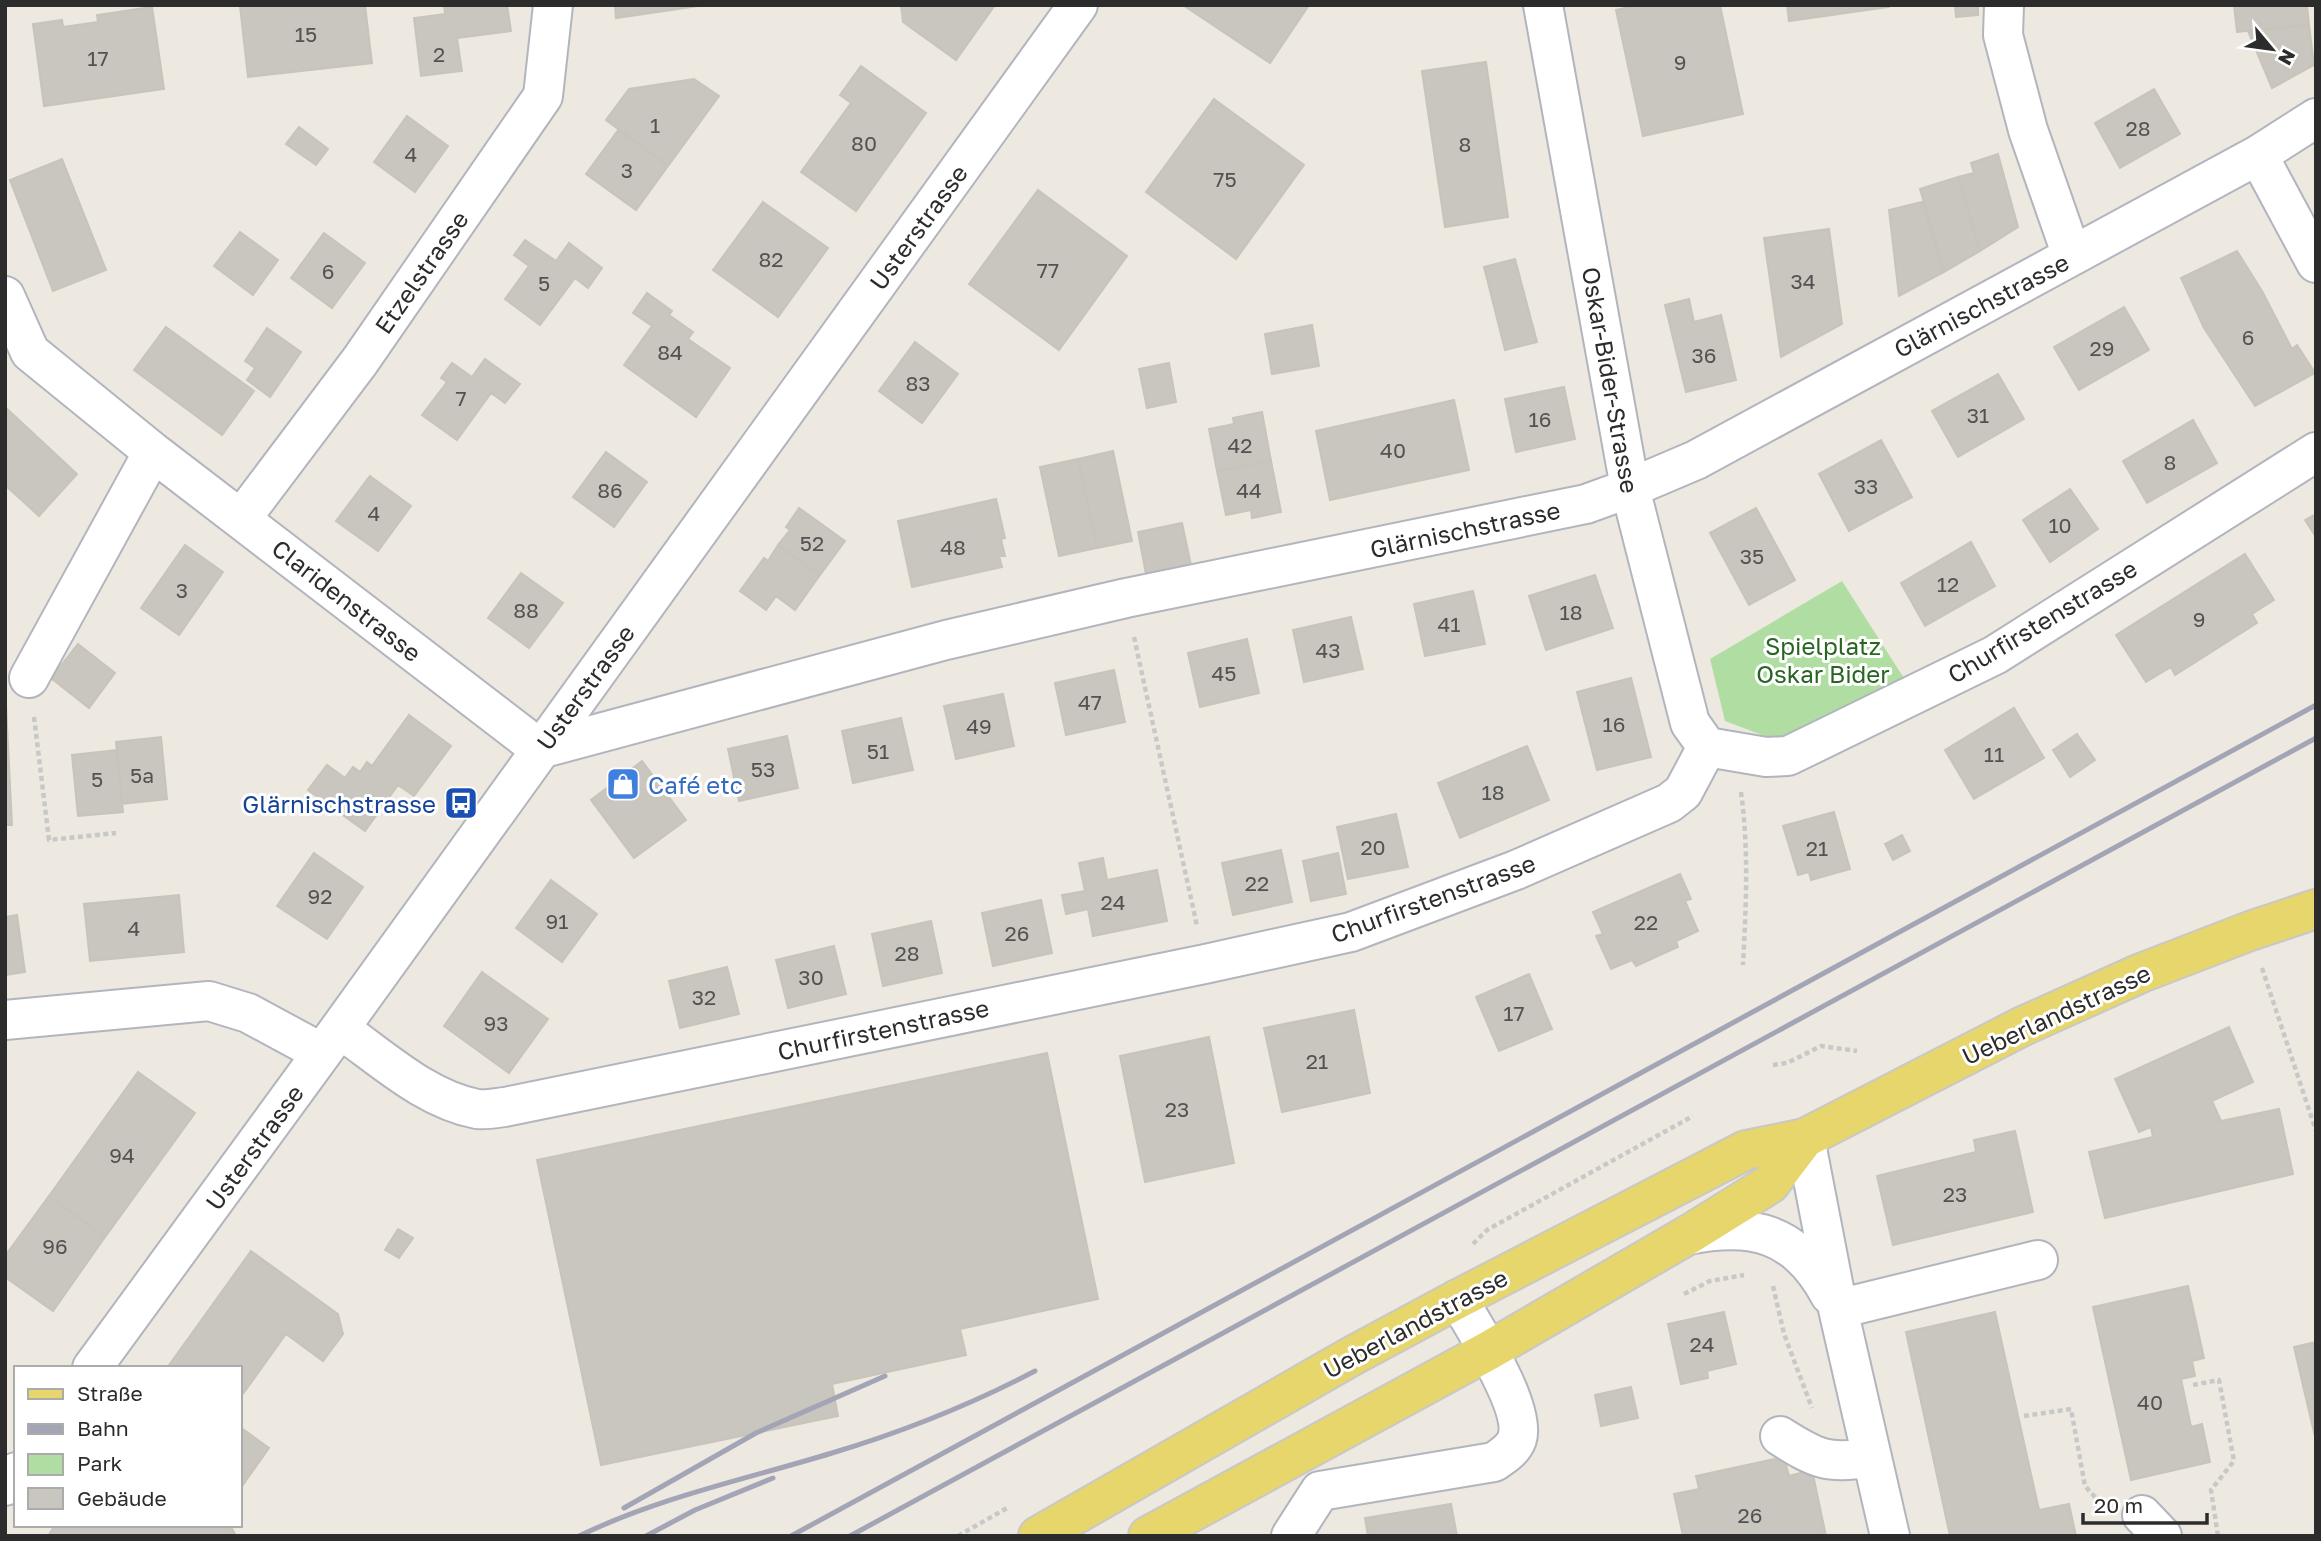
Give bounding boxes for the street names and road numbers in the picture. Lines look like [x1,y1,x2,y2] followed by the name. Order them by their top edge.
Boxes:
[863,159,973,295] street label: Usterstrasse
[368,205,474,339] street label: Etzelstrasse
[1889,247,2073,363] street label: Glärnischstrasse
[1577,265,1645,495] street label: Oskar-Bider-Strasse
[1367,495,1563,563] street label: Glärnischstrasse
[267,533,427,667] street label: Claridenstrasse
[1942,553,2142,689] street label: Churfirstenstrasse
[530,619,640,755] street label: Usterstrasse
[1327,848,1539,948] street label: Churfirstenstrasse
[1957,958,2155,1070] street label: Ueberlandstrasse
[775,992,991,1066] street label: Churfirstenstrasse
[199,1079,309,1215] street label: Usterstrasse
[1318,1262,1512,1384] street label: Ueberlandstrasse

